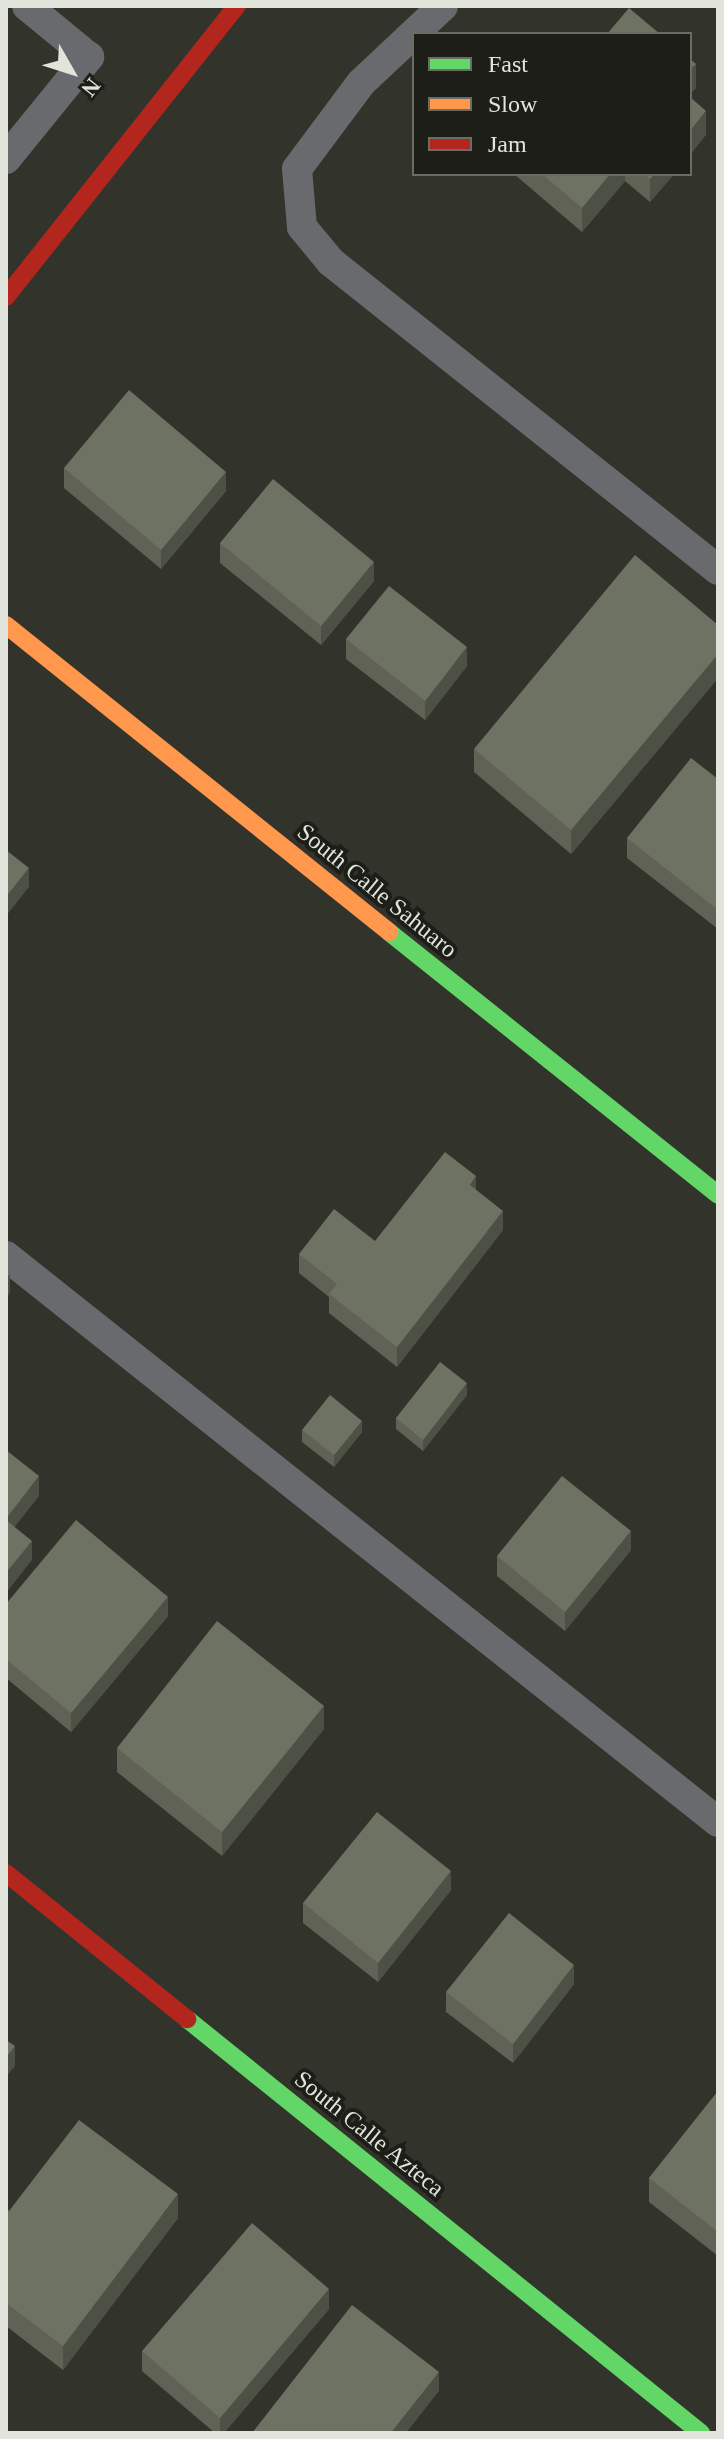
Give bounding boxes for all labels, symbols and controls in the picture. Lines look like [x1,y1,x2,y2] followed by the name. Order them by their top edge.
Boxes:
[32,32,112,112] north arrow
[412,32,692,176] legend
[488,51,528,77] text: Fast
[76,73,106,101] text: N
[488,91,537,117] text: Slow
[488,131,527,157] text: Jam
[291,818,463,964] street label: South Calle Sahuaro
[288,2065,450,2203] street label: South Calle Azteca

